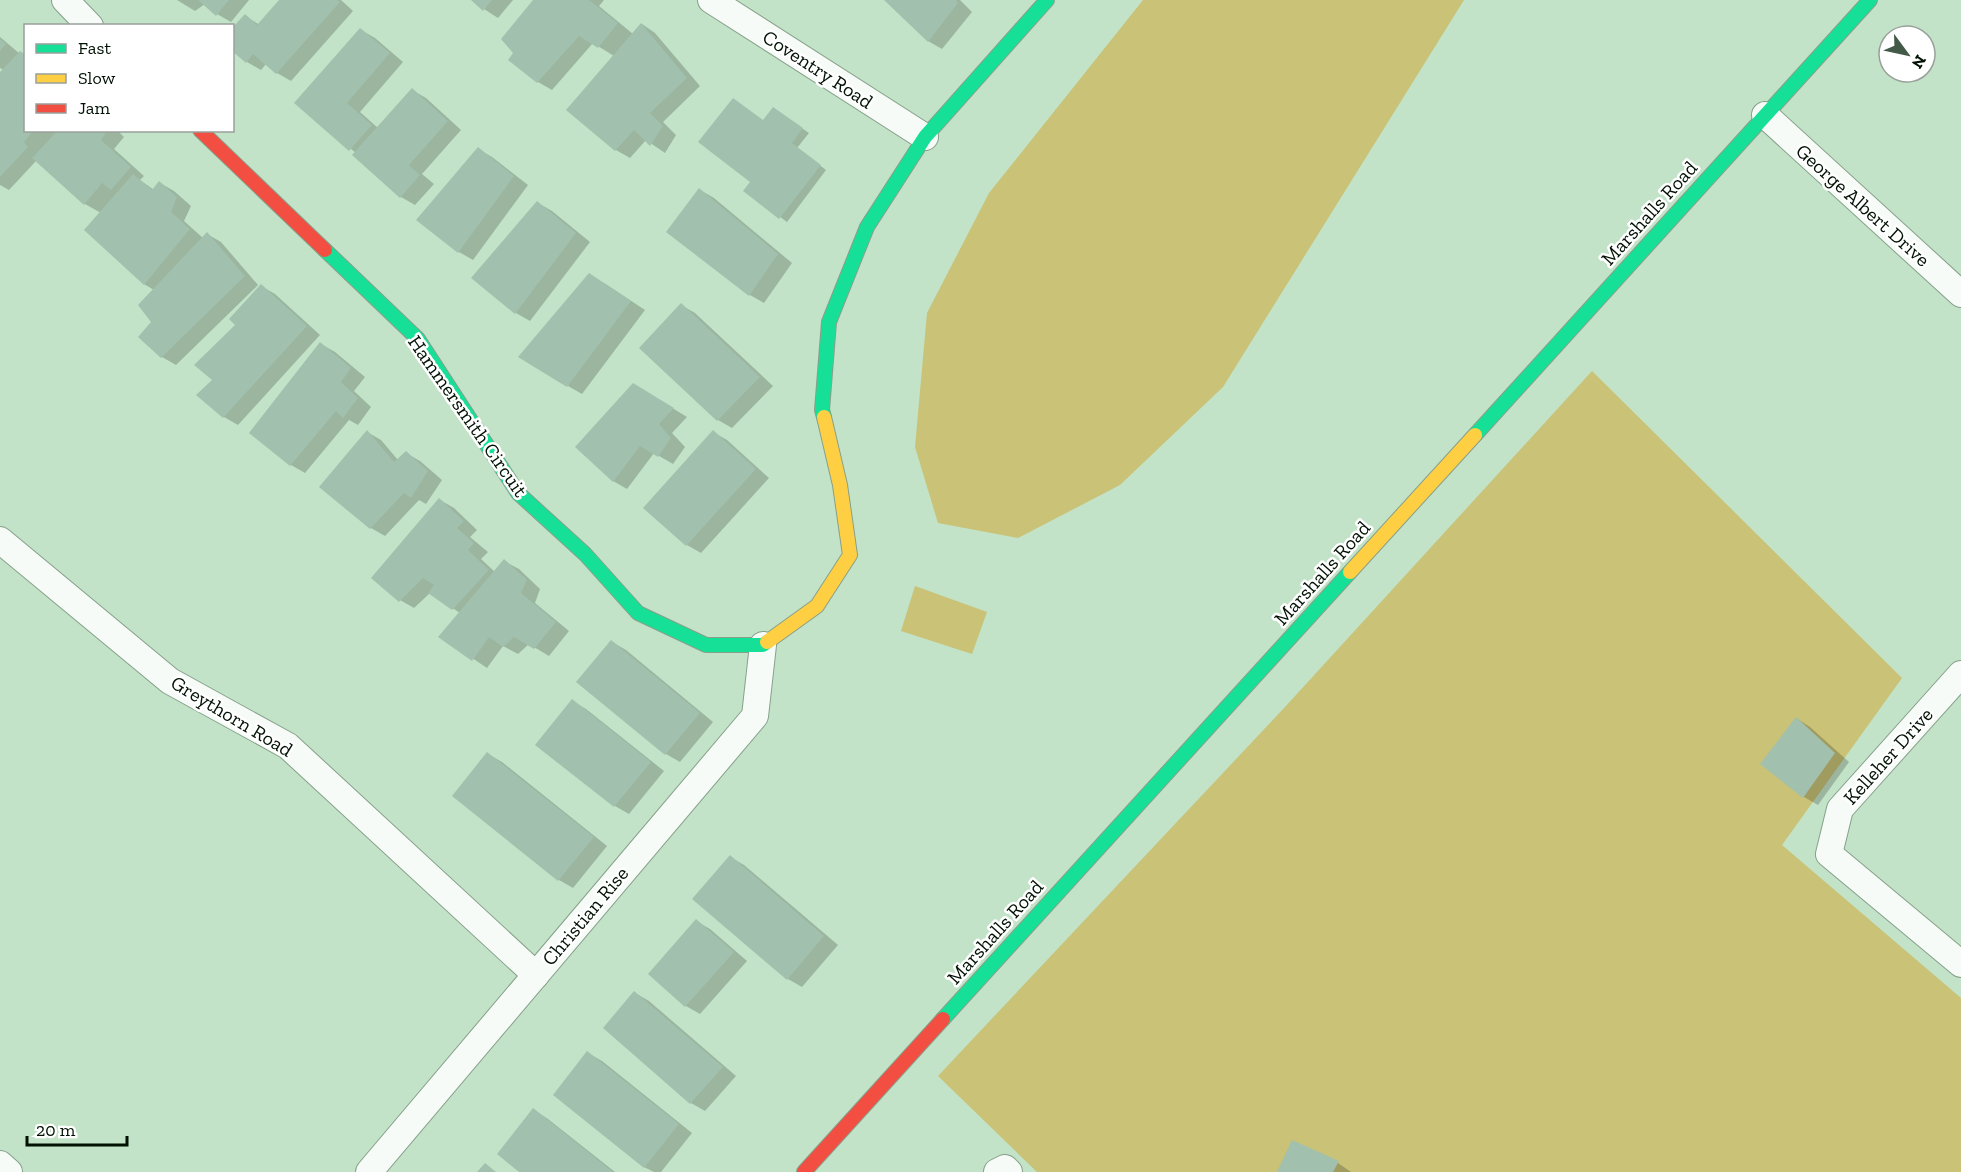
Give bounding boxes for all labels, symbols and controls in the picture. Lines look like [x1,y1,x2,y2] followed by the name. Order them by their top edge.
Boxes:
[24,24,234,132] legend
[758,24,878,114] street label: Coventry Road
[1877,24,1937,84] north arrow
[78,37,111,59] text: Fast
[1908,52,1930,72] text: N
[78,67,115,89] text: Slow
[78,97,110,119] text: Jam
[1791,139,1935,271] street label: George Albert Drive
[1596,156,1702,270] street label: Marshalls Road
[403,331,533,502] street label: Hammersmith Circuit
[1269,516,1375,630] street label: Marshalls Road
[167,670,297,762] street label: Greythorn Road
[1838,703,1938,809] street label: Kelleher Drive
[537,862,633,970] street label: Christian Rise
[942,875,1048,989] street label: Marshalls Road
[27,1109,128,1147] scale bar
[36,1119,76,1141] text: 20 m

